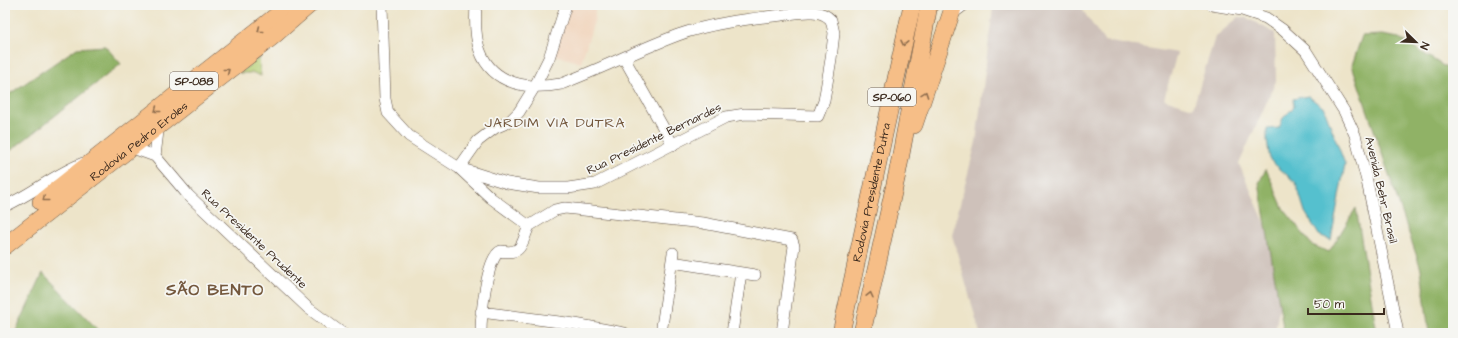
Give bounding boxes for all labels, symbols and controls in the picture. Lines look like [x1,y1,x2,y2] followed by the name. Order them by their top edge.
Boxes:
[1396,22,1436,62] north arrow
[257,25,264,32] one-way arrow
[900,40,908,46] one-way arrow
[1416,40,1433,52] text: N
[222,69,229,76] one-way arrow
[170,72,218,90] road number: SP-088
[868,88,916,106] road number: SP-060
[921,90,929,97] one-way arrow
[86,97,192,185] street label: Rodovia Pedro Eroles
[584,99,724,179] street label: Rua Presidente Bernardes
[155,105,162,112] one-way arrow
[485,113,625,133] district label: JARDIM VIA DUTRA
[848,121,895,264] street label: Rodovia Presidente Dutra
[1360,135,1402,245] street label: Avenida Behr Brasil
[197,185,311,293] street label: Rua Presidente Prudente
[42,195,49,202] one-way arrow
[165,279,264,301] district label: SÃO BENTO
[1308,290,1384,316] scale bar
[866,292,874,298] one-way arrow
[1314,296,1345,313] text: 50 m

